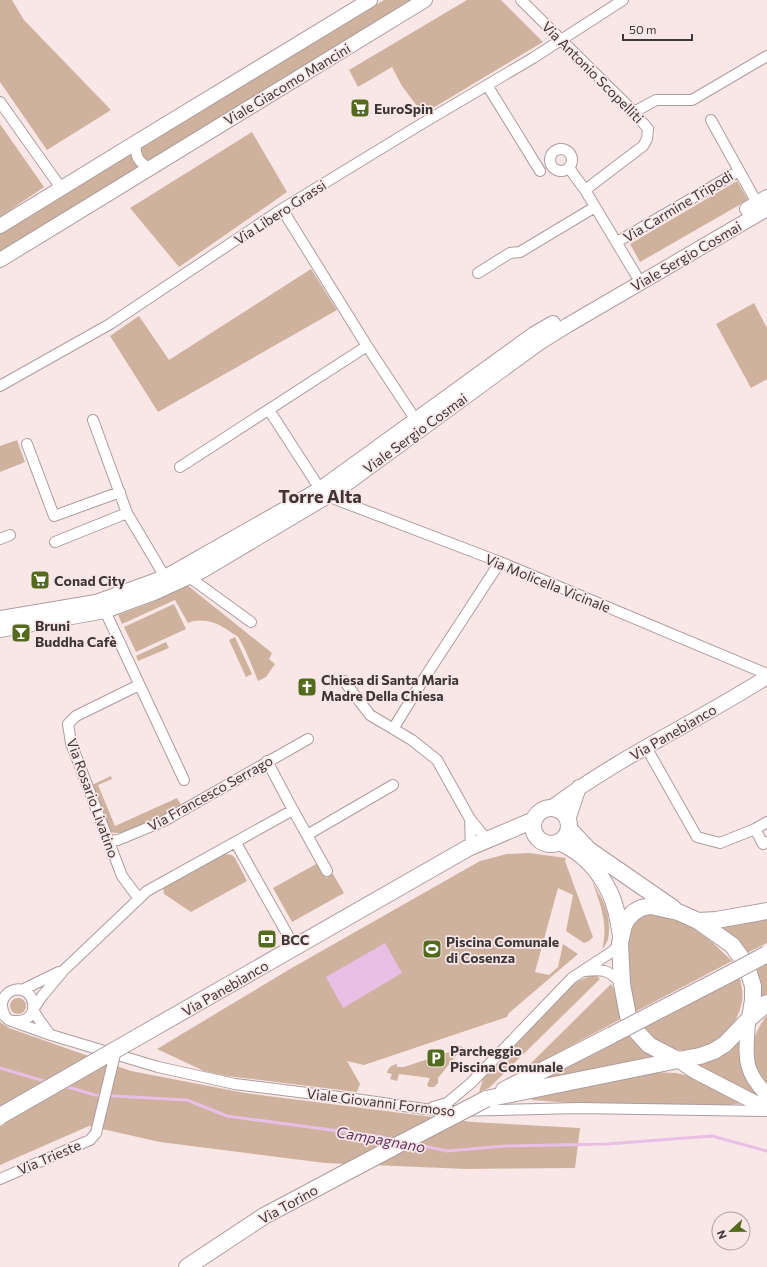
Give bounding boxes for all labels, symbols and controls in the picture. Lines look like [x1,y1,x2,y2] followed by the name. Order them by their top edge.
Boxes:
[623,16,692,42] scale bar
[539,18,647,126] street label: Via Antonio Scopelliti
[629,22,657,36] text: 50 m
[221,39,353,129] street label: Viale Giacomo Mancini
[349,97,371,119] supermarket icon: EuroSpin
[374,100,433,117] place label: EuroSpin
[620,167,736,245] street label: Via Carmine Tripodi
[231,176,329,248] street label: Via Libero Grassi
[628,217,744,295] street label: Viale Sergio Cosmai
[359,389,471,477] street label: Viale Sergio Cosmai
[278,485,362,507] district label: Torre Alta
[483,550,613,616] street label: Via Molicella Vicinale
[29,569,51,591] supermarket icon: Conad City
[54,572,126,589] place label: Conad City
[35,617,117,650] place label: Bruni Buddha Cafè
[10,622,32,644] bar icon: Bruni Buddha Cafè
[321,671,459,704] place label: Chiesa di Santa Maria Madre Della Chiesa
[296,676,318,698] church icon: Chiesa di Santa Maria Madre Della Chiesa
[627,700,719,764] street label: Via Panebianco
[63,736,123,860] street label: Via Rosario Livatino
[145,752,275,834] street label: Via Francesco Serrago
[256,928,278,950] bank icon: BCC
[281,931,309,948] place label: BCC
[446,933,559,966] place label: Piscina Comunale di Cosenza
[421,938,443,960] sports icon: Piscina Comunale di Cosenza
[179,956,271,1020] street label: Via Panebianco
[450,1042,563,1075] place label: Parcheggio Piscina Comunale
[425,1047,447,1069] parking icon: Parcheggio Piscina Comunale
[306,1084,456,1120] street label: Viale Giovanni Formoso
[335,1122,427,1156] water label: Campagnano
[15,1136,83,1178] street label: Via Trieste
[255,1181,321,1227] street label: Via Torino
[711,1211,751,1251] north arrow
[714,1229,729,1241] text: N

